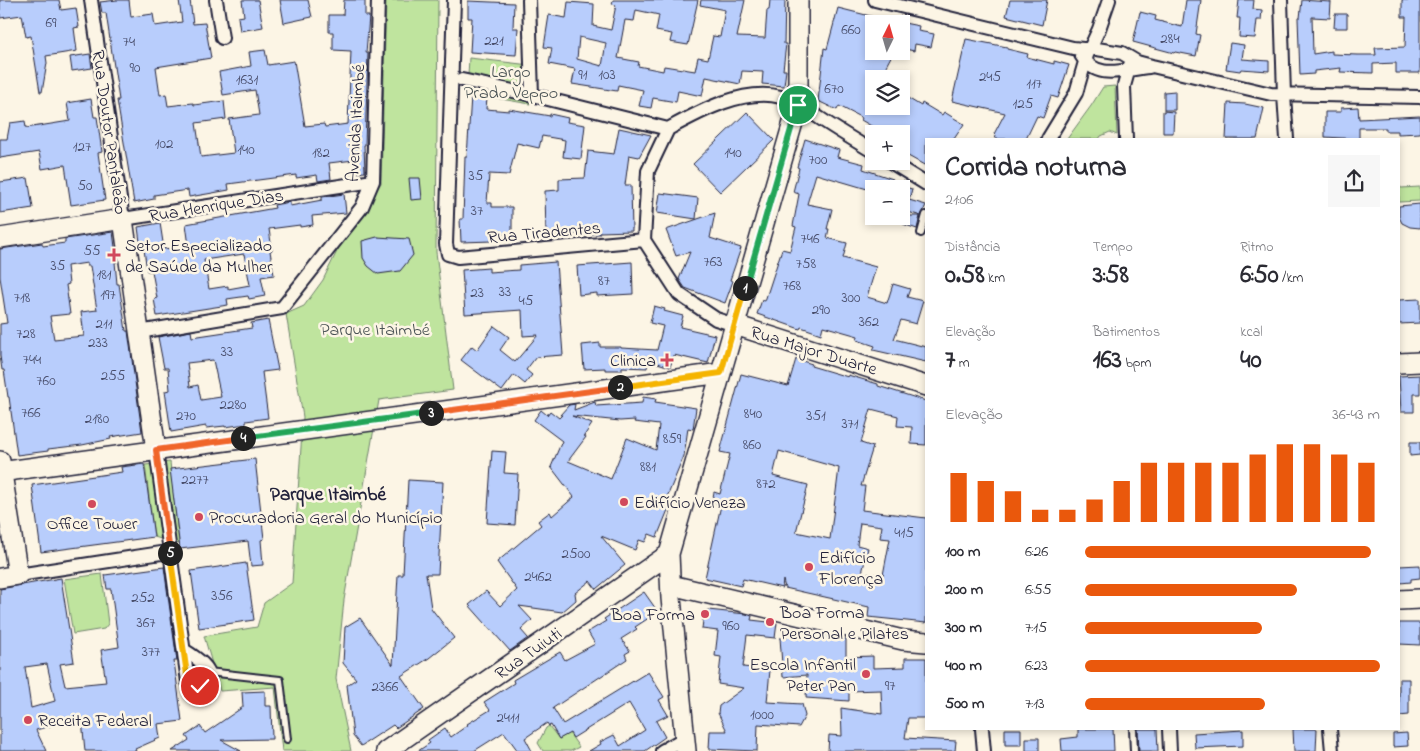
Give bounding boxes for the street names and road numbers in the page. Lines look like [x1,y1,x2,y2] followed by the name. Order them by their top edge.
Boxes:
[84,48,132,216] street label: Rua Doutor Pantaleão
[341,63,373,183] street label: Avenida Itaimbé
[147,183,286,230] street label: Rua Henrique Dias
[486,216,602,252] street label: Rua Tiradentes
[747,320,881,384] street label: Rua Major Duarte
[490,622,568,687] street label: Rua Tuiuti

